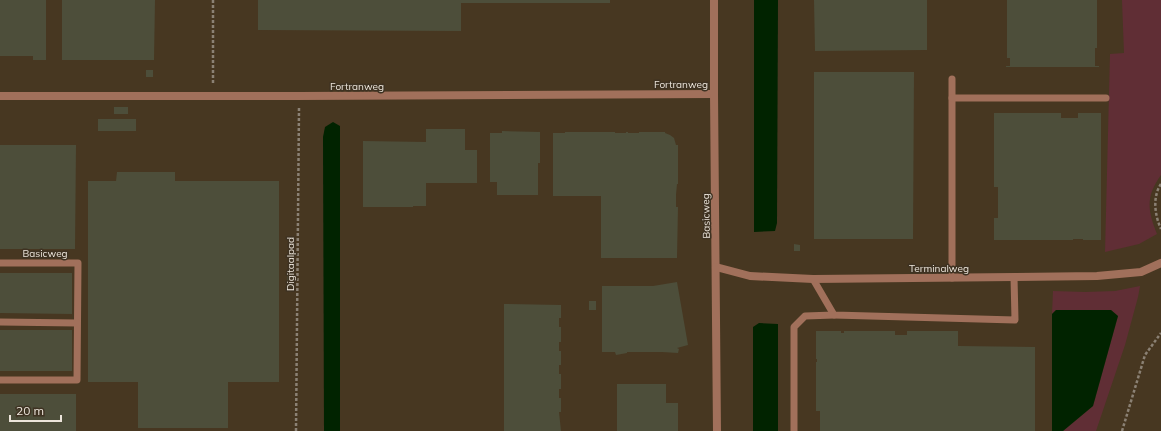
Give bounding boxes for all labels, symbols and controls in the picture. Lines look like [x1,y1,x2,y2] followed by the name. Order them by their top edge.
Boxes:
[654,78,708,91] street label: Fortranweg
[330,80,384,93] street label: Fortranweg
[699,193,713,239] street label: Basicweg
[284,237,297,291] street label: Digitaalpad
[22,247,68,260] street label: Basicweg
[909,262,969,275] street label: Terminalweg
[10,397,61,423] scale bar
[16,403,44,418] text: 20 m

